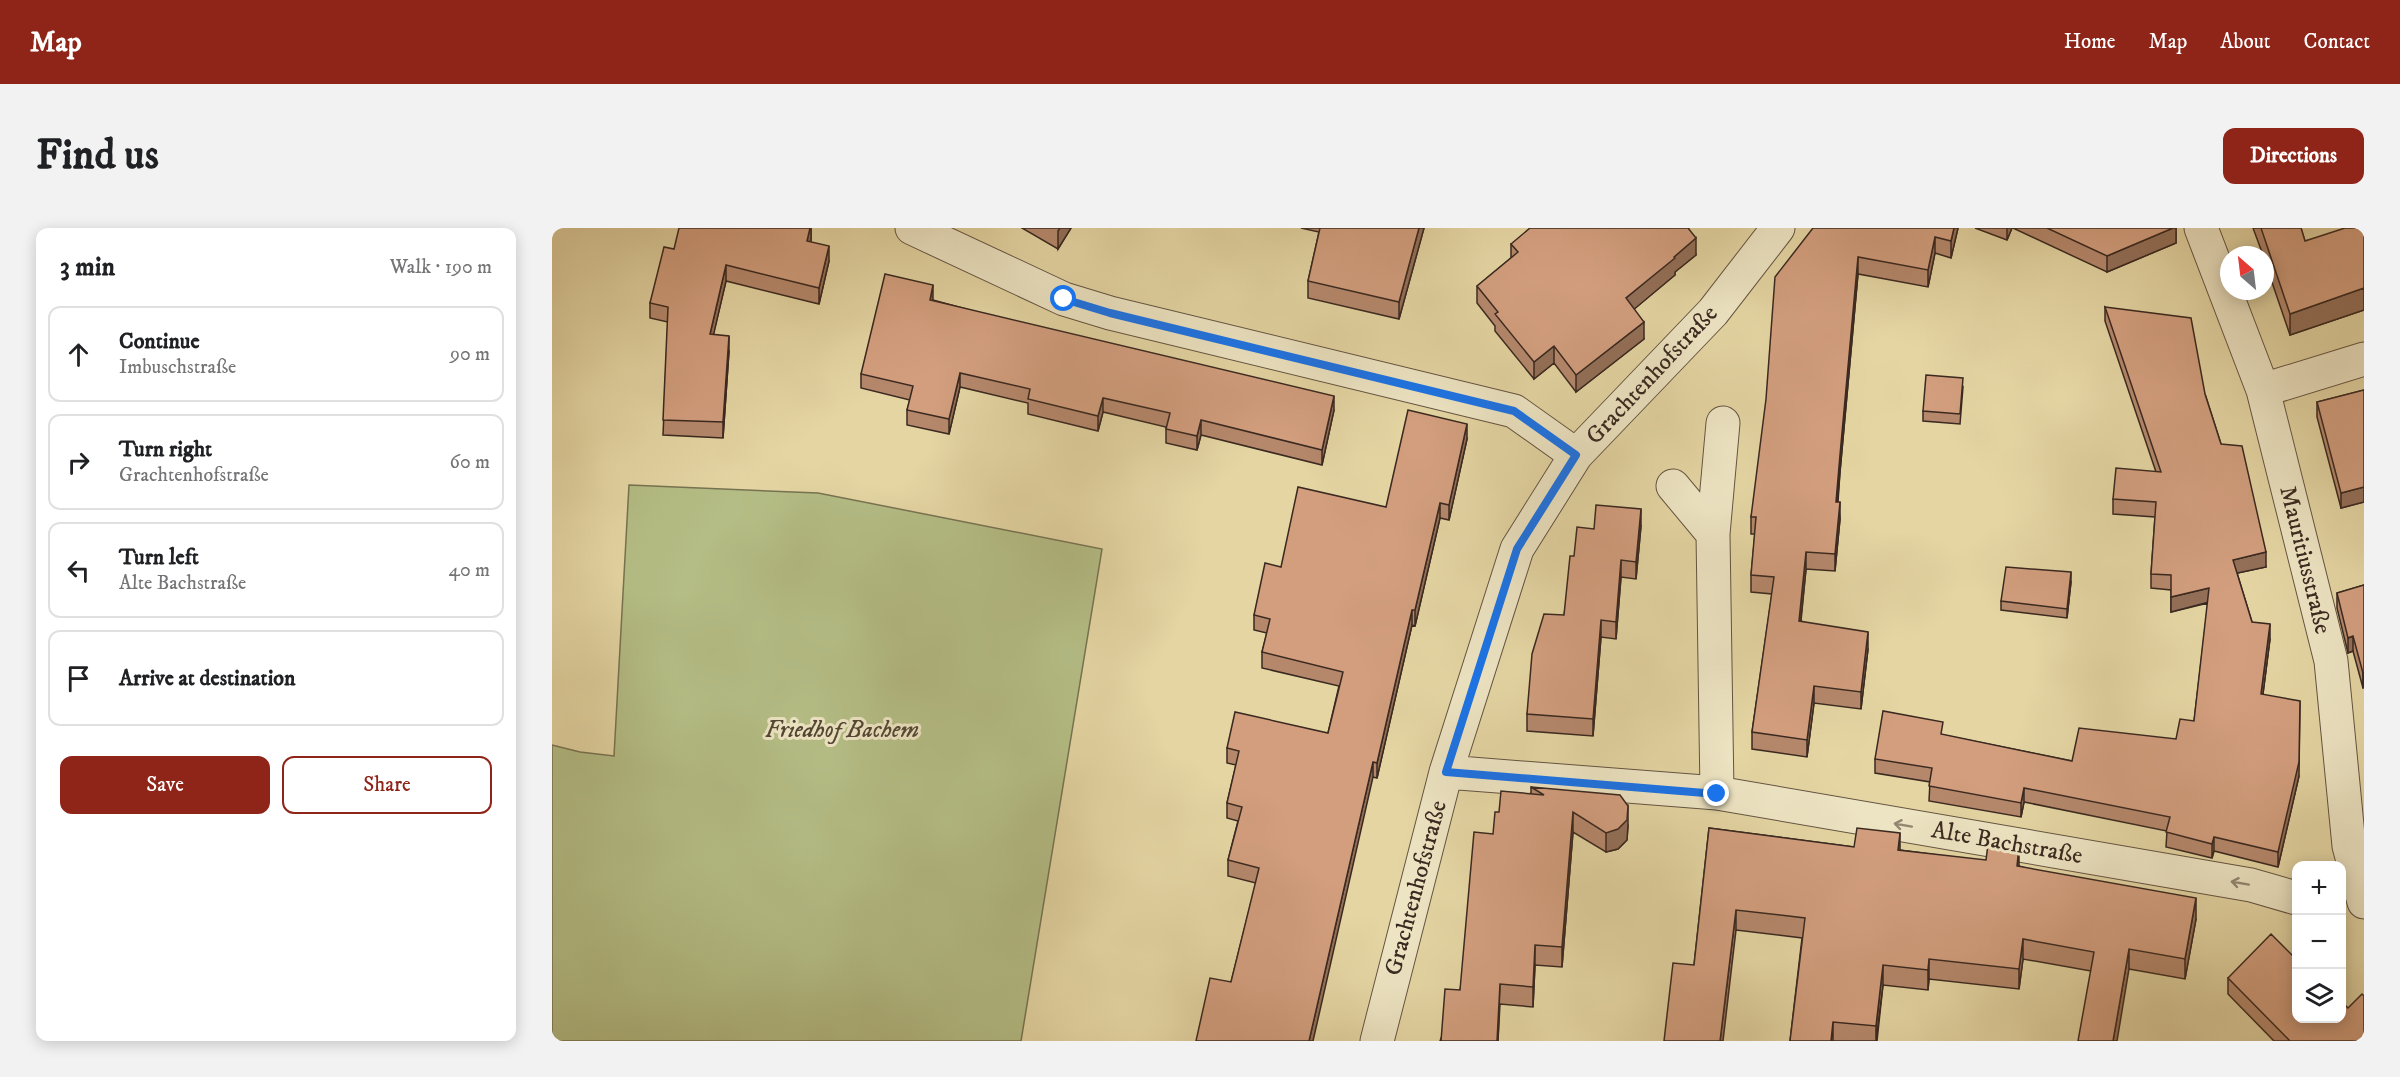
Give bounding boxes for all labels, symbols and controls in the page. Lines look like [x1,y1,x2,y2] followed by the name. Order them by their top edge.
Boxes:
[30,25,82,60] text: Map
[2064,29,2116,55] text: Home
[2149,29,2187,55] text: Map
[2220,29,2271,55] text: About
[2304,29,2370,55] text: Contact
[2223,128,2364,184] button: Directions
[36,130,159,182] text: Find us
[2220,246,2274,300] north arrow
[60,251,115,284] text: 3 min
[390,255,492,280] text: Walk · 190 m
[1050,285,1076,311] route start
[1580,299,1724,451] street label: Grachtenhofstraße
[119,328,200,355] text: Continue
[62,338,95,371] icon: ahead
[450,342,490,367] text: 90 m
[119,355,236,380] text: Imbuschstraße
[119,436,212,463] text: Turn right
[62,446,95,479] icon: right
[450,450,490,475] text: 60 m
[119,463,269,488] text: Grachtenhofstraße
[2272,483,2338,637] street label: Mauritiusstraße
[119,544,199,571] text: Turn left
[62,554,95,587] icon: left
[448,558,490,583] text: 40 m
[119,571,246,596] text: Alte Bachstraße
[62,662,95,695] icon: arrive
[119,665,296,692] text: Arrive at destination
[765,715,919,745] park label: Friedhof Bachem
[60,756,270,814] button: Save
[282,756,492,814] button: Share
[1703,780,1729,806] route end
[1378,797,1454,979] street label: Grachtenhofstraße
[1929,815,2085,871] street label: Alte Bachstraße
[1894,819,1913,830] one-way arrow
[2292,861,2346,1023] map controls
[2292,861,2346,915] button: +
[2231,877,2250,888] one-way arrow
[2292,915,2346,969] button: −
[2292,969,2346,1023] button: layers

